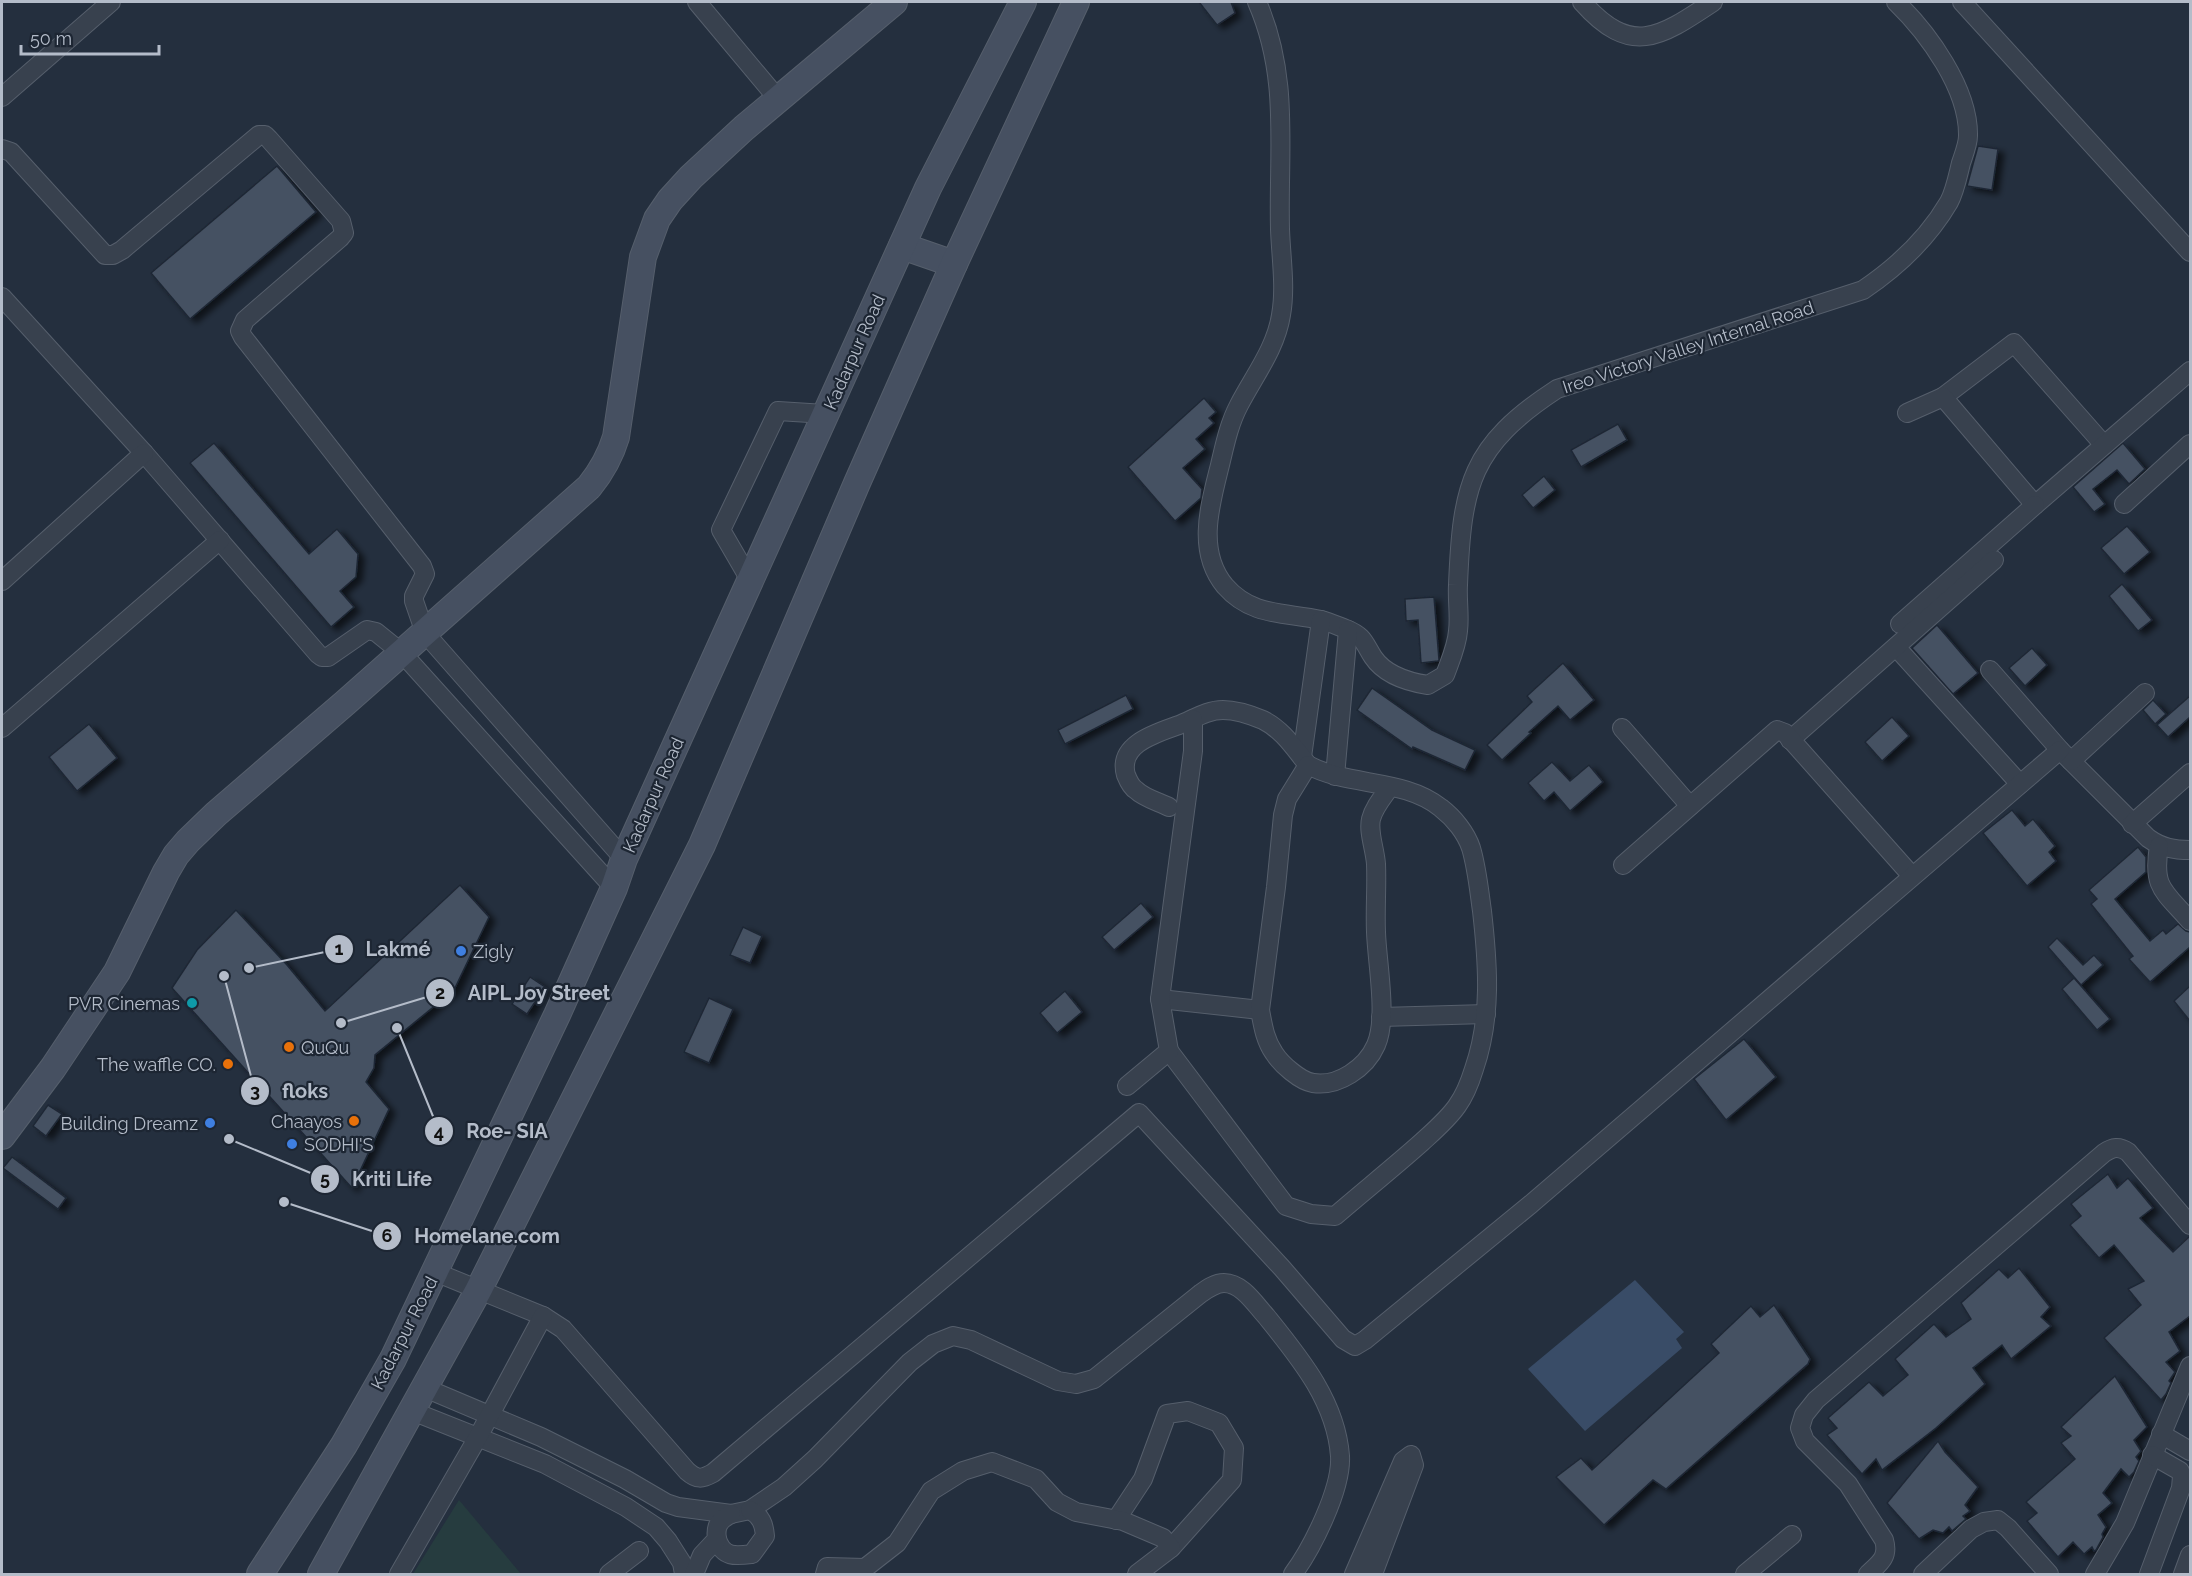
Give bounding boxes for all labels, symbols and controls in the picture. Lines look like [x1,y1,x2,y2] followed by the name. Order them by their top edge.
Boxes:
[21,18,159,56] scale bar
[30,28,72,49] text: 50 m
[819,291,889,413] street label: Kadarpur Road
[1560,296,1816,398] street label: Ireo Victory Valley Internal Road
[618,734,688,856] street label: Kadarpur Road
[324,930,443,968] callout: Lakmé
[366,937,430,961] text: Lakmé
[335,938,344,959] text: 1
[473,941,514,962] place label: Zigly
[454,944,468,958] marker: Zigly
[425,974,623,1012] callout: AIPL Joy Street
[468,981,611,1005] text: AIPL Joy Street
[435,982,445,1003] text: 2
[68,993,180,1014] place label: PVR Cinemas
[185,996,199,1010] marker: PVR Cinemas
[301,1037,349,1058] place label: QuQu
[282,1040,296,1054] marker: QuQu
[97,1054,216,1075] place label: The waffle CO.
[221,1057,235,1071] marker: The waffle CO.
[240,1072,341,1110] callout: floks
[282,1079,328,1103] text: floks
[250,1080,260,1101] text: 3
[271,1111,342,1132] place label: Chaayos
[424,1112,560,1150] callout: Roe- SIA
[61,1113,198,1134] place label: Building Dreamz
[347,1114,361,1128] marker: Chaayos
[203,1116,217,1130] marker: Building Dreamz
[466,1119,548,1143] text: Roe- SIA
[434,1121,444,1142] text: 4
[304,1134,374,1155] place label: SODHI'S
[285,1137,299,1151] marker: SODHI'S
[310,1160,444,1198] callout: Kriti Life
[352,1167,432,1191] text: Kriti Life
[320,1168,330,1189] text: 5
[372,1217,571,1255] callout: Homelane.com
[414,1224,560,1248] text: Homelane.com
[382,1225,393,1246] text: 6
[366,1273,442,1393] street label: Kadarpur Road

